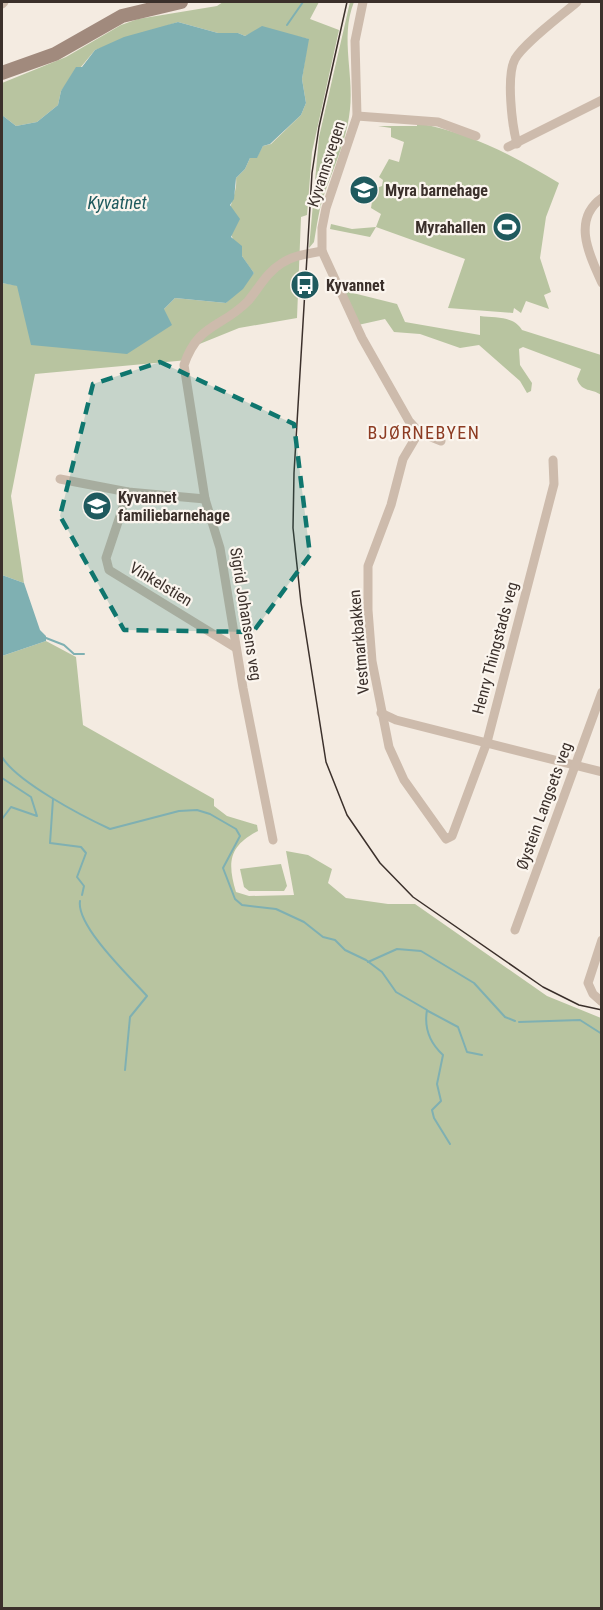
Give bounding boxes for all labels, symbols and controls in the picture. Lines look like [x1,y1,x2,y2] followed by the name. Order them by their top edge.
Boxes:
[303,118,349,210] street label: Kyvannsvegen
[348,174,380,206] school or university icon: Myra barnehage
[385,181,488,200] place label: Myra barnehage
[87,192,147,213] water label: Kyvatnet
[491,211,523,243] sports icon: Myrahallen
[415,218,486,237] place label: Myrahallen
[289,269,321,301] bus stop icon: Kyvannet
[326,276,385,295] place label: Kyvannet
[368,422,480,443] district label: BJØRNEBYEN
[118,488,230,525] place label: Kyvannet familiebarnehage
[81,490,113,522] school or university icon: Kyvannet familiebarnehage
[226,546,266,682] street label: Sigrid Johansens veg
[126,558,196,610] street label: Vinkelstien
[468,580,522,716] street label: Henry Thingstads veg
[345,589,373,695] street label: Vestmarkbakken
[512,740,576,872] street label: Øystein Langsets veg

